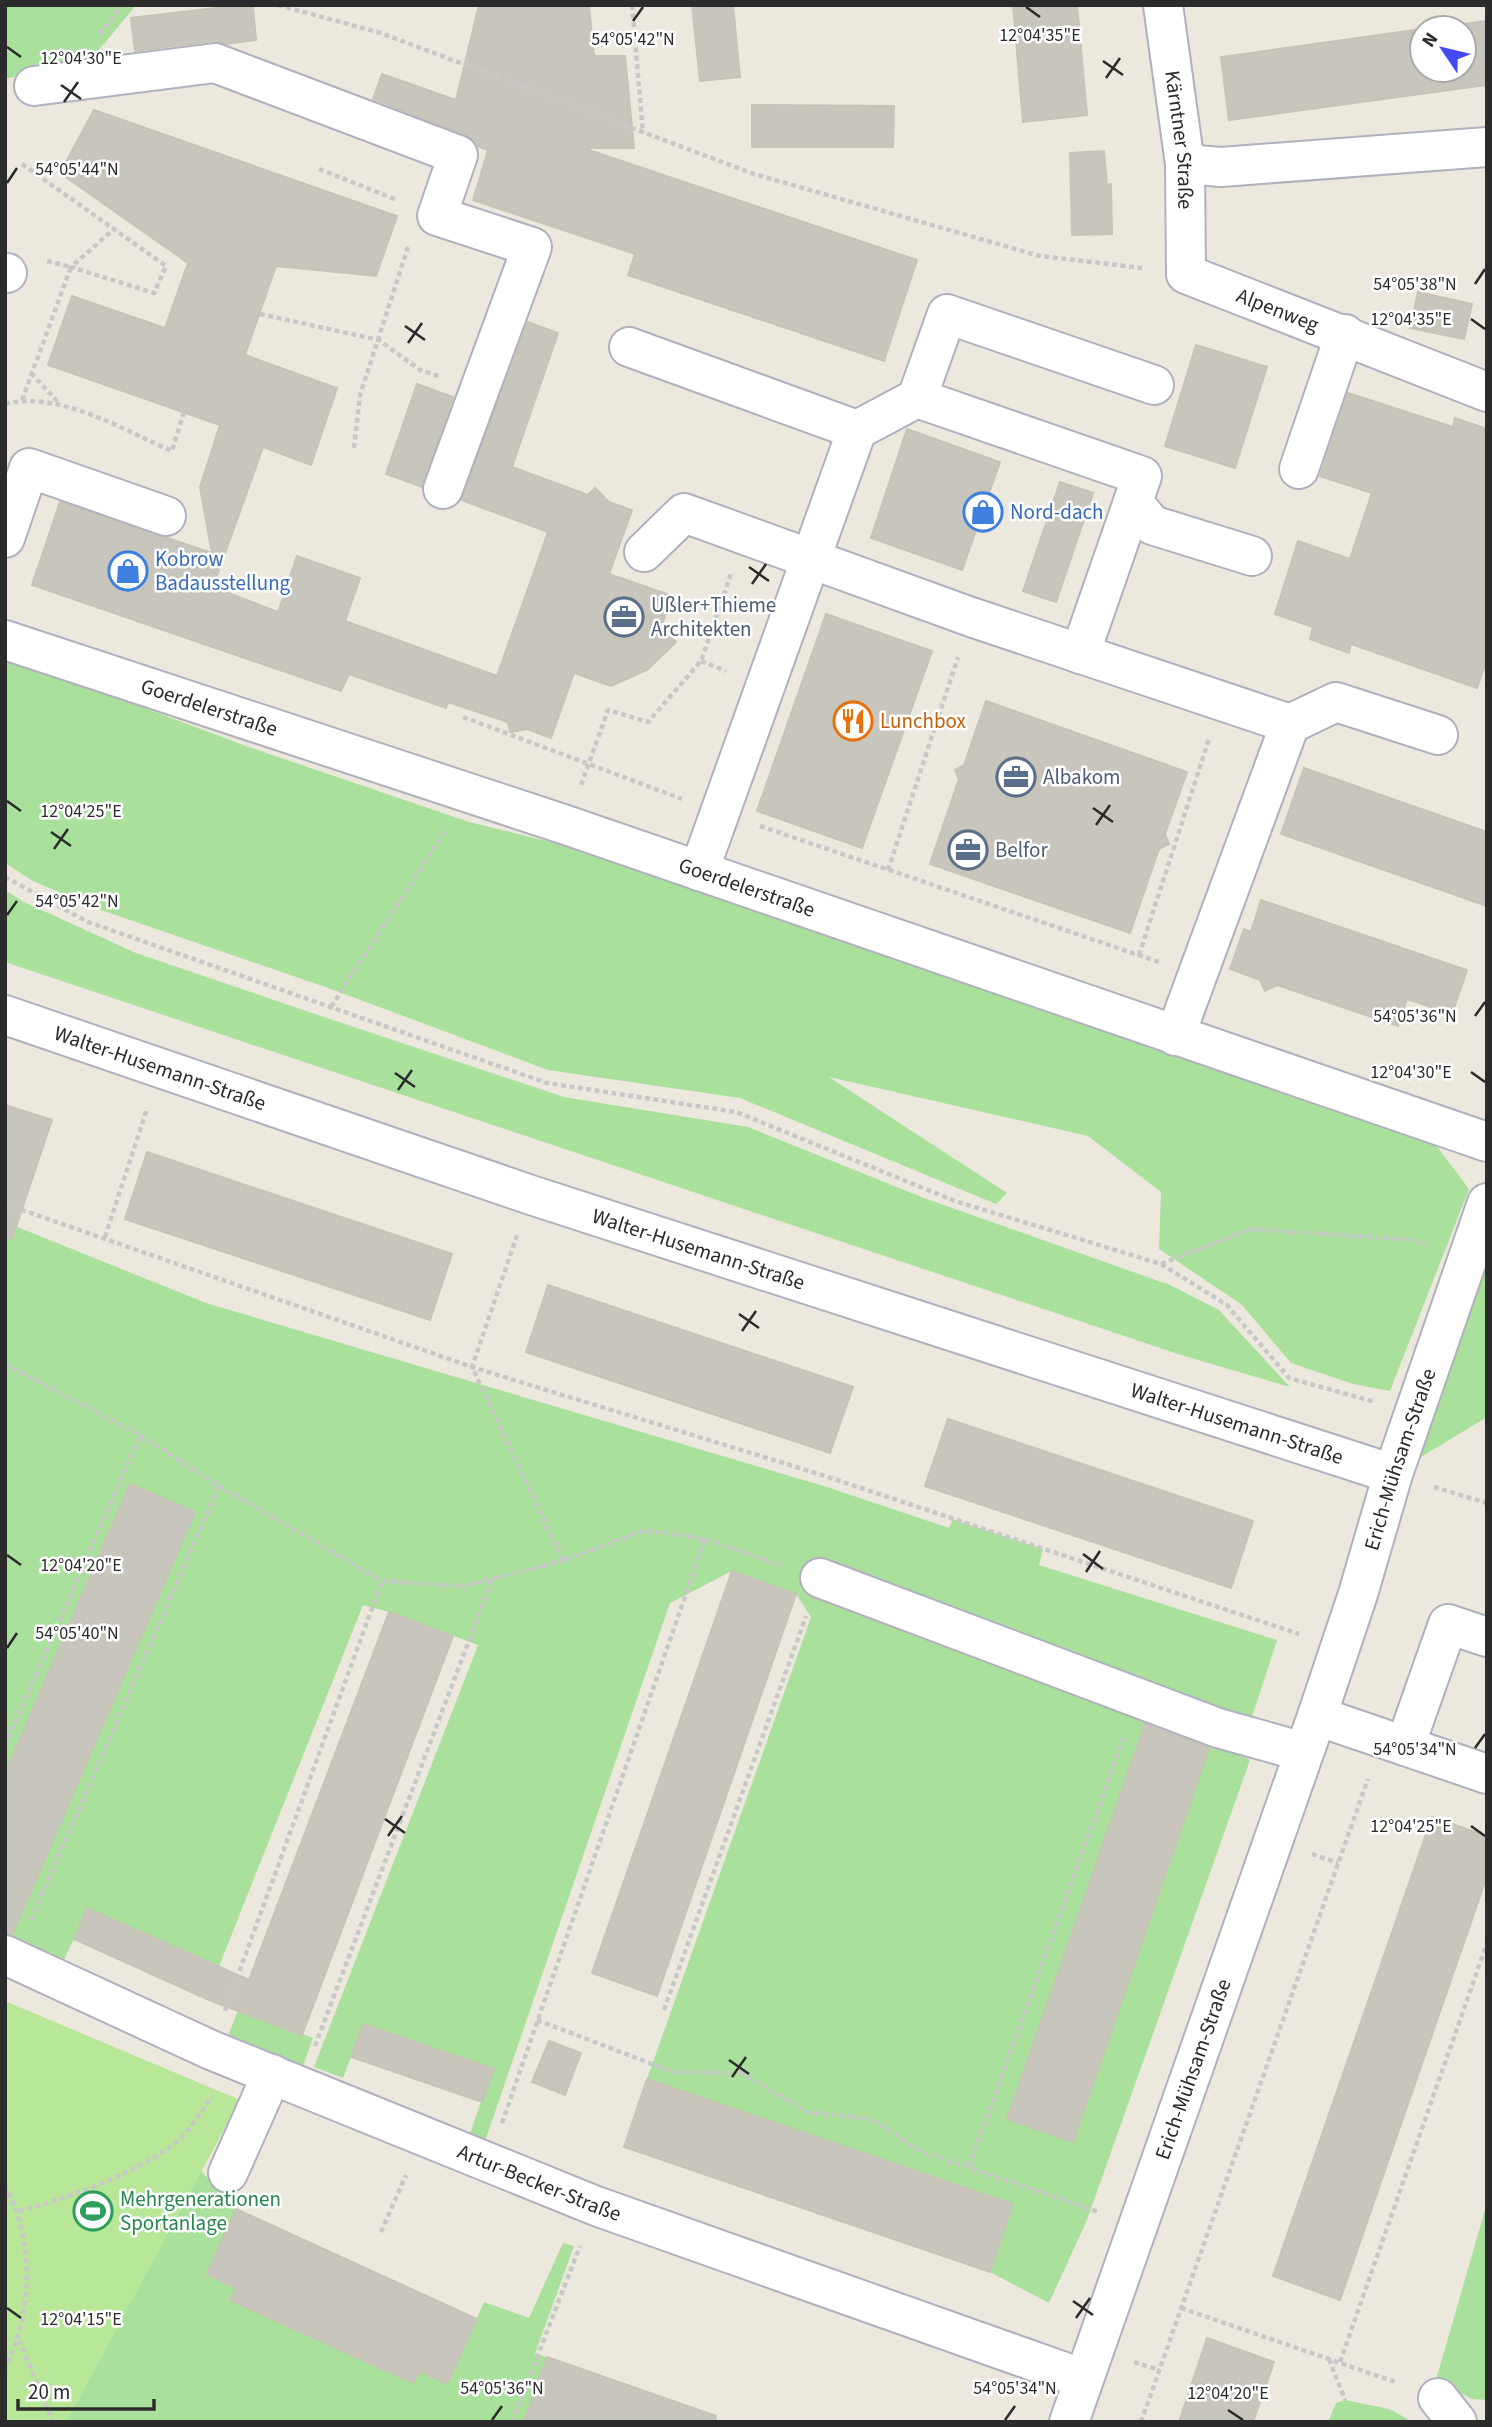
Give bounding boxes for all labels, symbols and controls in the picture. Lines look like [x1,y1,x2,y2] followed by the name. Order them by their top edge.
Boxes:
[1408,14,1478,84] north arrow
[999,23,1081,48] text: 12°04'35"E
[591,27,675,52] text: 54°05'42"N
[1416,27,1445,53] text: N
[40,46,122,71] text: 12°04'30"E
[1157,68,1200,210] street label: Kärntner Straße
[35,157,119,182] text: 54°05'44"N
[1373,272,1457,297] text: 54°05'38"N
[1232,280,1324,340] street label: Alpenweg
[1370,307,1452,332] text: 12°04'35"E
[962,491,1004,533] shop icon: Nord-dach
[1010,497,1103,527] place label: Nord-dach
[155,544,291,598] place label: Kobrow Badausstellung
[107,550,149,592] shop icon: Kobrow Badausstellung
[651,590,776,644] place label: Ußler+Thieme Architekten
[603,596,645,638] office icon: Ußler+Thieme Architekten
[137,671,281,744] street label: Goerdelerstraße
[832,700,874,742] restaurant icon: Lunchbox
[880,706,967,736] place label: Lunchbox
[995,756,1037,798] office icon: Albakom
[1043,762,1120,792] place label: Albakom
[40,799,122,824] text: 12°04'25"E
[947,829,989,871] office icon: Belfor
[995,835,1048,865] place label: Belfor
[675,850,819,925] street label: Goerdelerstraße
[35,889,119,914] text: 54°05'42"N
[1373,1004,1457,1029] text: 54°05'36"N
[50,1018,270,1118] street label: Walter-Husemann-Straße
[1370,1060,1452,1085] text: 12°04'30"E
[588,1201,809,1298] street label: Walter-Husemann-Straße
[1356,1364,1444,1554] street label: Erich-Mühsam-Straße
[1127,1375,1347,1472] street label: Walter-Husemann-Straße
[40,1553,122,1578] text: 12°04'20"E
[35,1621,119,1646] text: 54°05'40"N
[1373,1737,1457,1762] text: 54°05'34"N
[1370,1814,1452,1839] text: 12°04'25"E
[1147,1975,1239,2164] street label: Erich-Mühsam-Straße
[453,2136,625,2229] street label: Artur-Becker-Straße
[120,2184,281,2238] place label: Mehrgenerationen Sportanlage
[72,2190,114,2232] sports icon: Mehrgenerationen Sportanlage
[40,2307,122,2332] text: 12°04'15"E
[18,2368,154,2412] scale bar
[460,2376,544,2401] text: 54°05'36"N
[973,2376,1057,2401] text: 54°05'34"N
[28,2377,70,2407] text: 20 m
[1187,2381,1269,2406] text: 12°04'20"E

